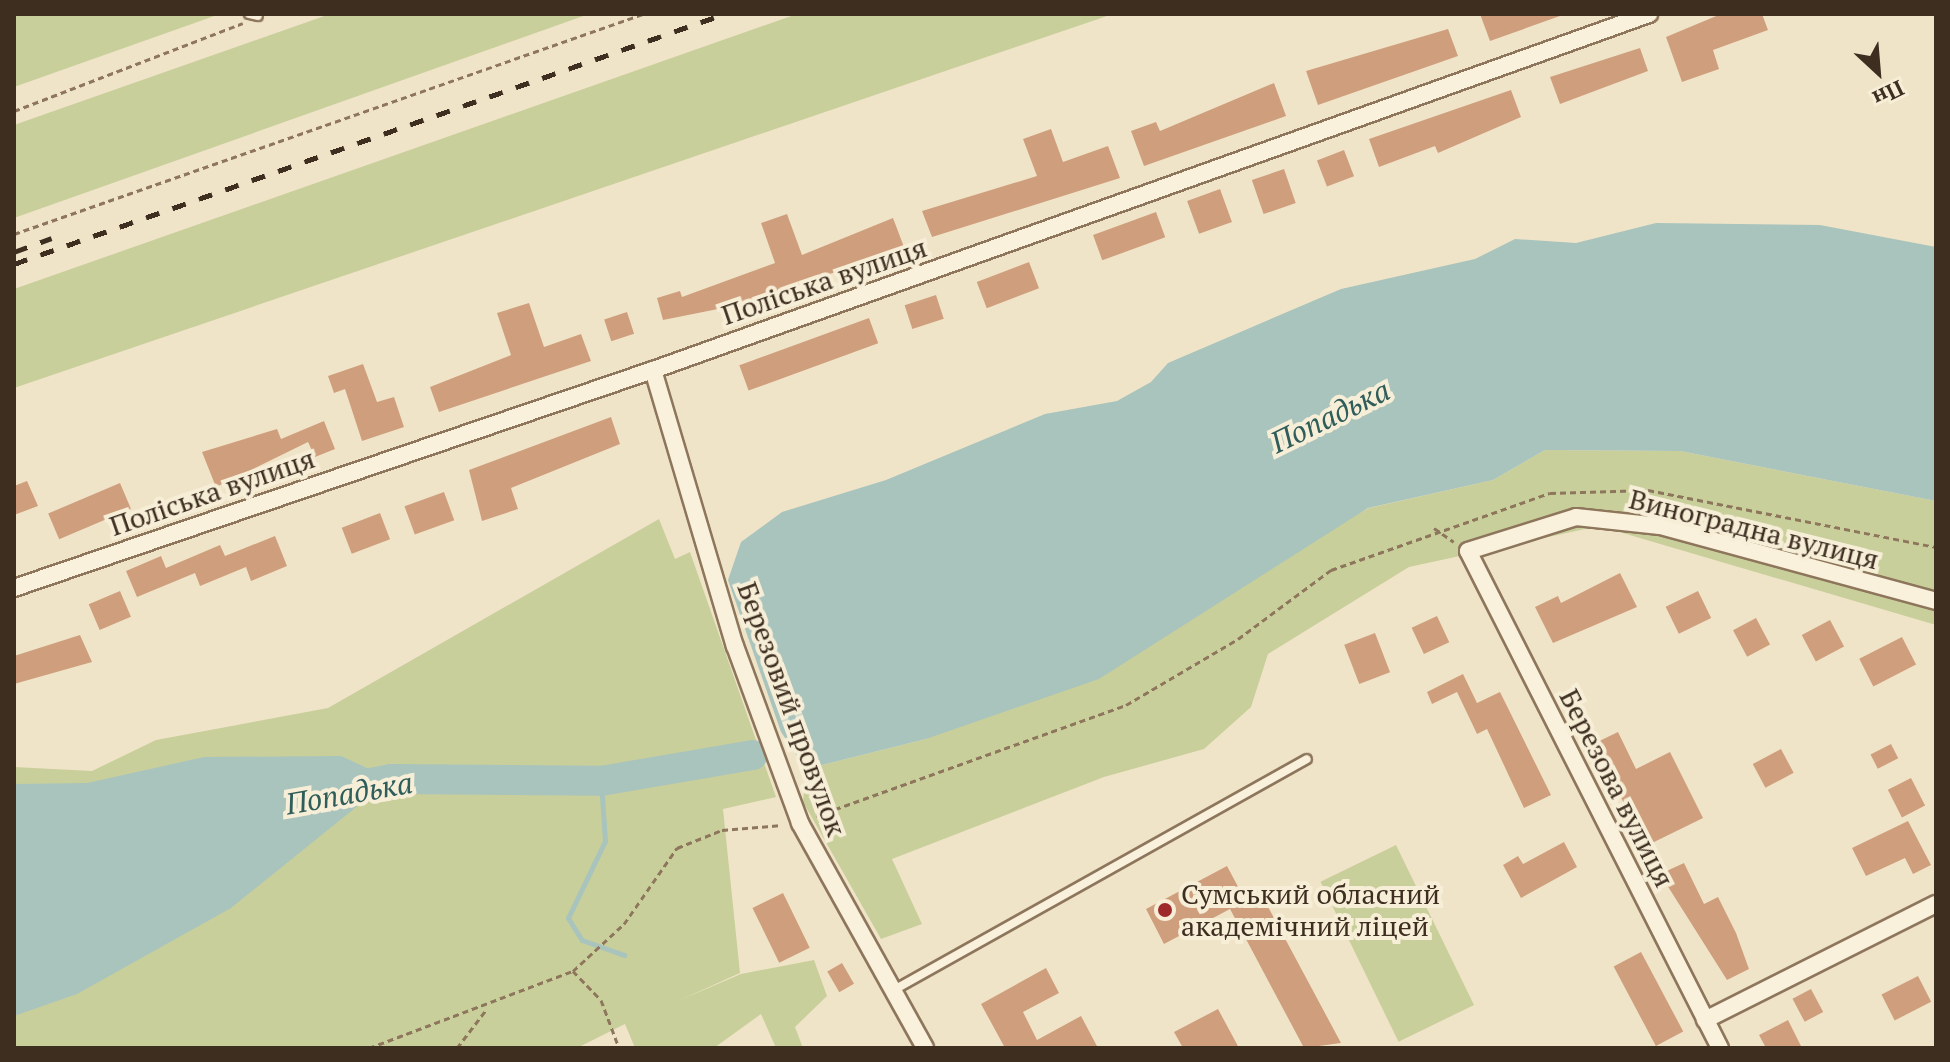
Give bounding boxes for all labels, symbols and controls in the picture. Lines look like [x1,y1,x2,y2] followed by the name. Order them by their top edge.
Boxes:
[1838,32,1918,112] north arrow
[1868,74,1909,114] text: Пн
[717,230,931,332] street label: Поліська вулиця
[1264,372,1396,460] water label: Попадька
[105,441,319,543] street label: Поліська вулиця
[1626,482,1882,576] street label: Виноградна вулиця
[730,577,854,841] street label: Березовий провулок
[1553,683,1681,893] street label: Березова вулиця
[283,764,415,822] water label: Попадька
[1181,877,1440,943] place label: Сумський обласний академічний ліцей
[1156,901,1174,919] marker: Сумський обласний академічний ліцей

